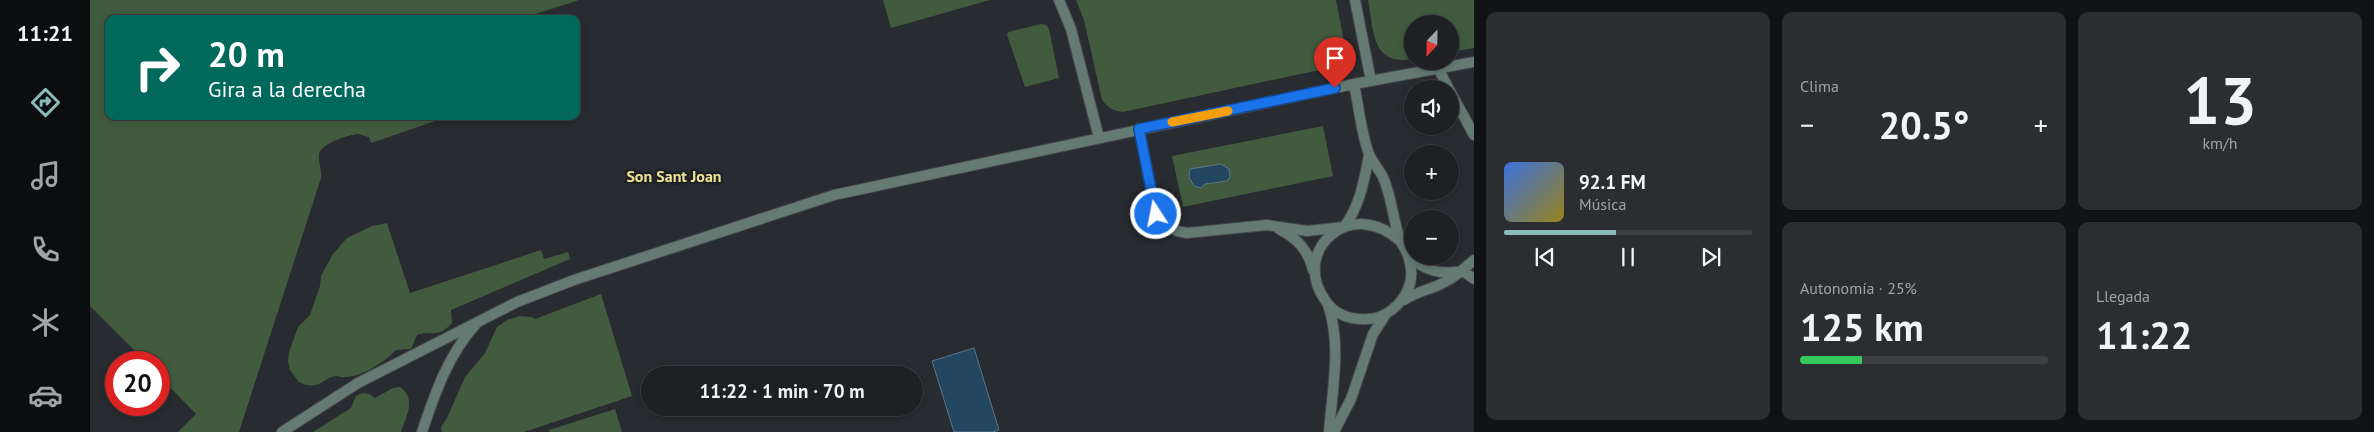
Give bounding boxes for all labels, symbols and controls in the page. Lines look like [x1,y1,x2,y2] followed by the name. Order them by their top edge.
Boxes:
[1404,15,1459,70] north arrow
[1404,15,1459,265] map controls
[17,19,73,47] text: 11:21
[208,31,285,77] text: 20 m
[125,35,190,100] icon: right
[1314,37,1356,88] pin
[1321,44,1349,72] icon: arrive
[2183,58,2257,142] text: 13
[208,75,366,103] text: Gira a la derecha
[1800,76,1839,96] text: Clima
[1404,80,1459,135] button: sound
[28,85,63,120] icon: directions
[1879,100,1969,149] text: 20.5°
[1800,106,1814,143] text: −
[2034,106,2048,143] text: +
[2202,133,2238,153] text: km/h
[1404,145,1459,200] button: +
[28,158,63,193] icon: music
[626,166,722,186] district label: Son Sant Joan
[1579,170,1646,194] text: 92.1 FM
[1129,187,1181,239] position arrow
[1579,194,1626,214] text: Música
[1404,210,1459,265] button: −
[28,232,63,267] icon: phone
[1531,243,1559,271] icon: previous
[1614,243,1642,271] icon: pause
[1697,243,1725,271] icon: next
[1800,278,1917,298] text: Autonomía · 25%
[2096,286,2150,306] text: Llegada
[1800,302,1924,351] text: 125 km
[28,305,63,340] icon: climate
[2096,310,2192,359] text: 11:22
[105,351,170,416] speed limit sign: 20
[28,378,63,413] icon: car
[699,379,865,403] text: 11:22 · 1 min · 70 m

